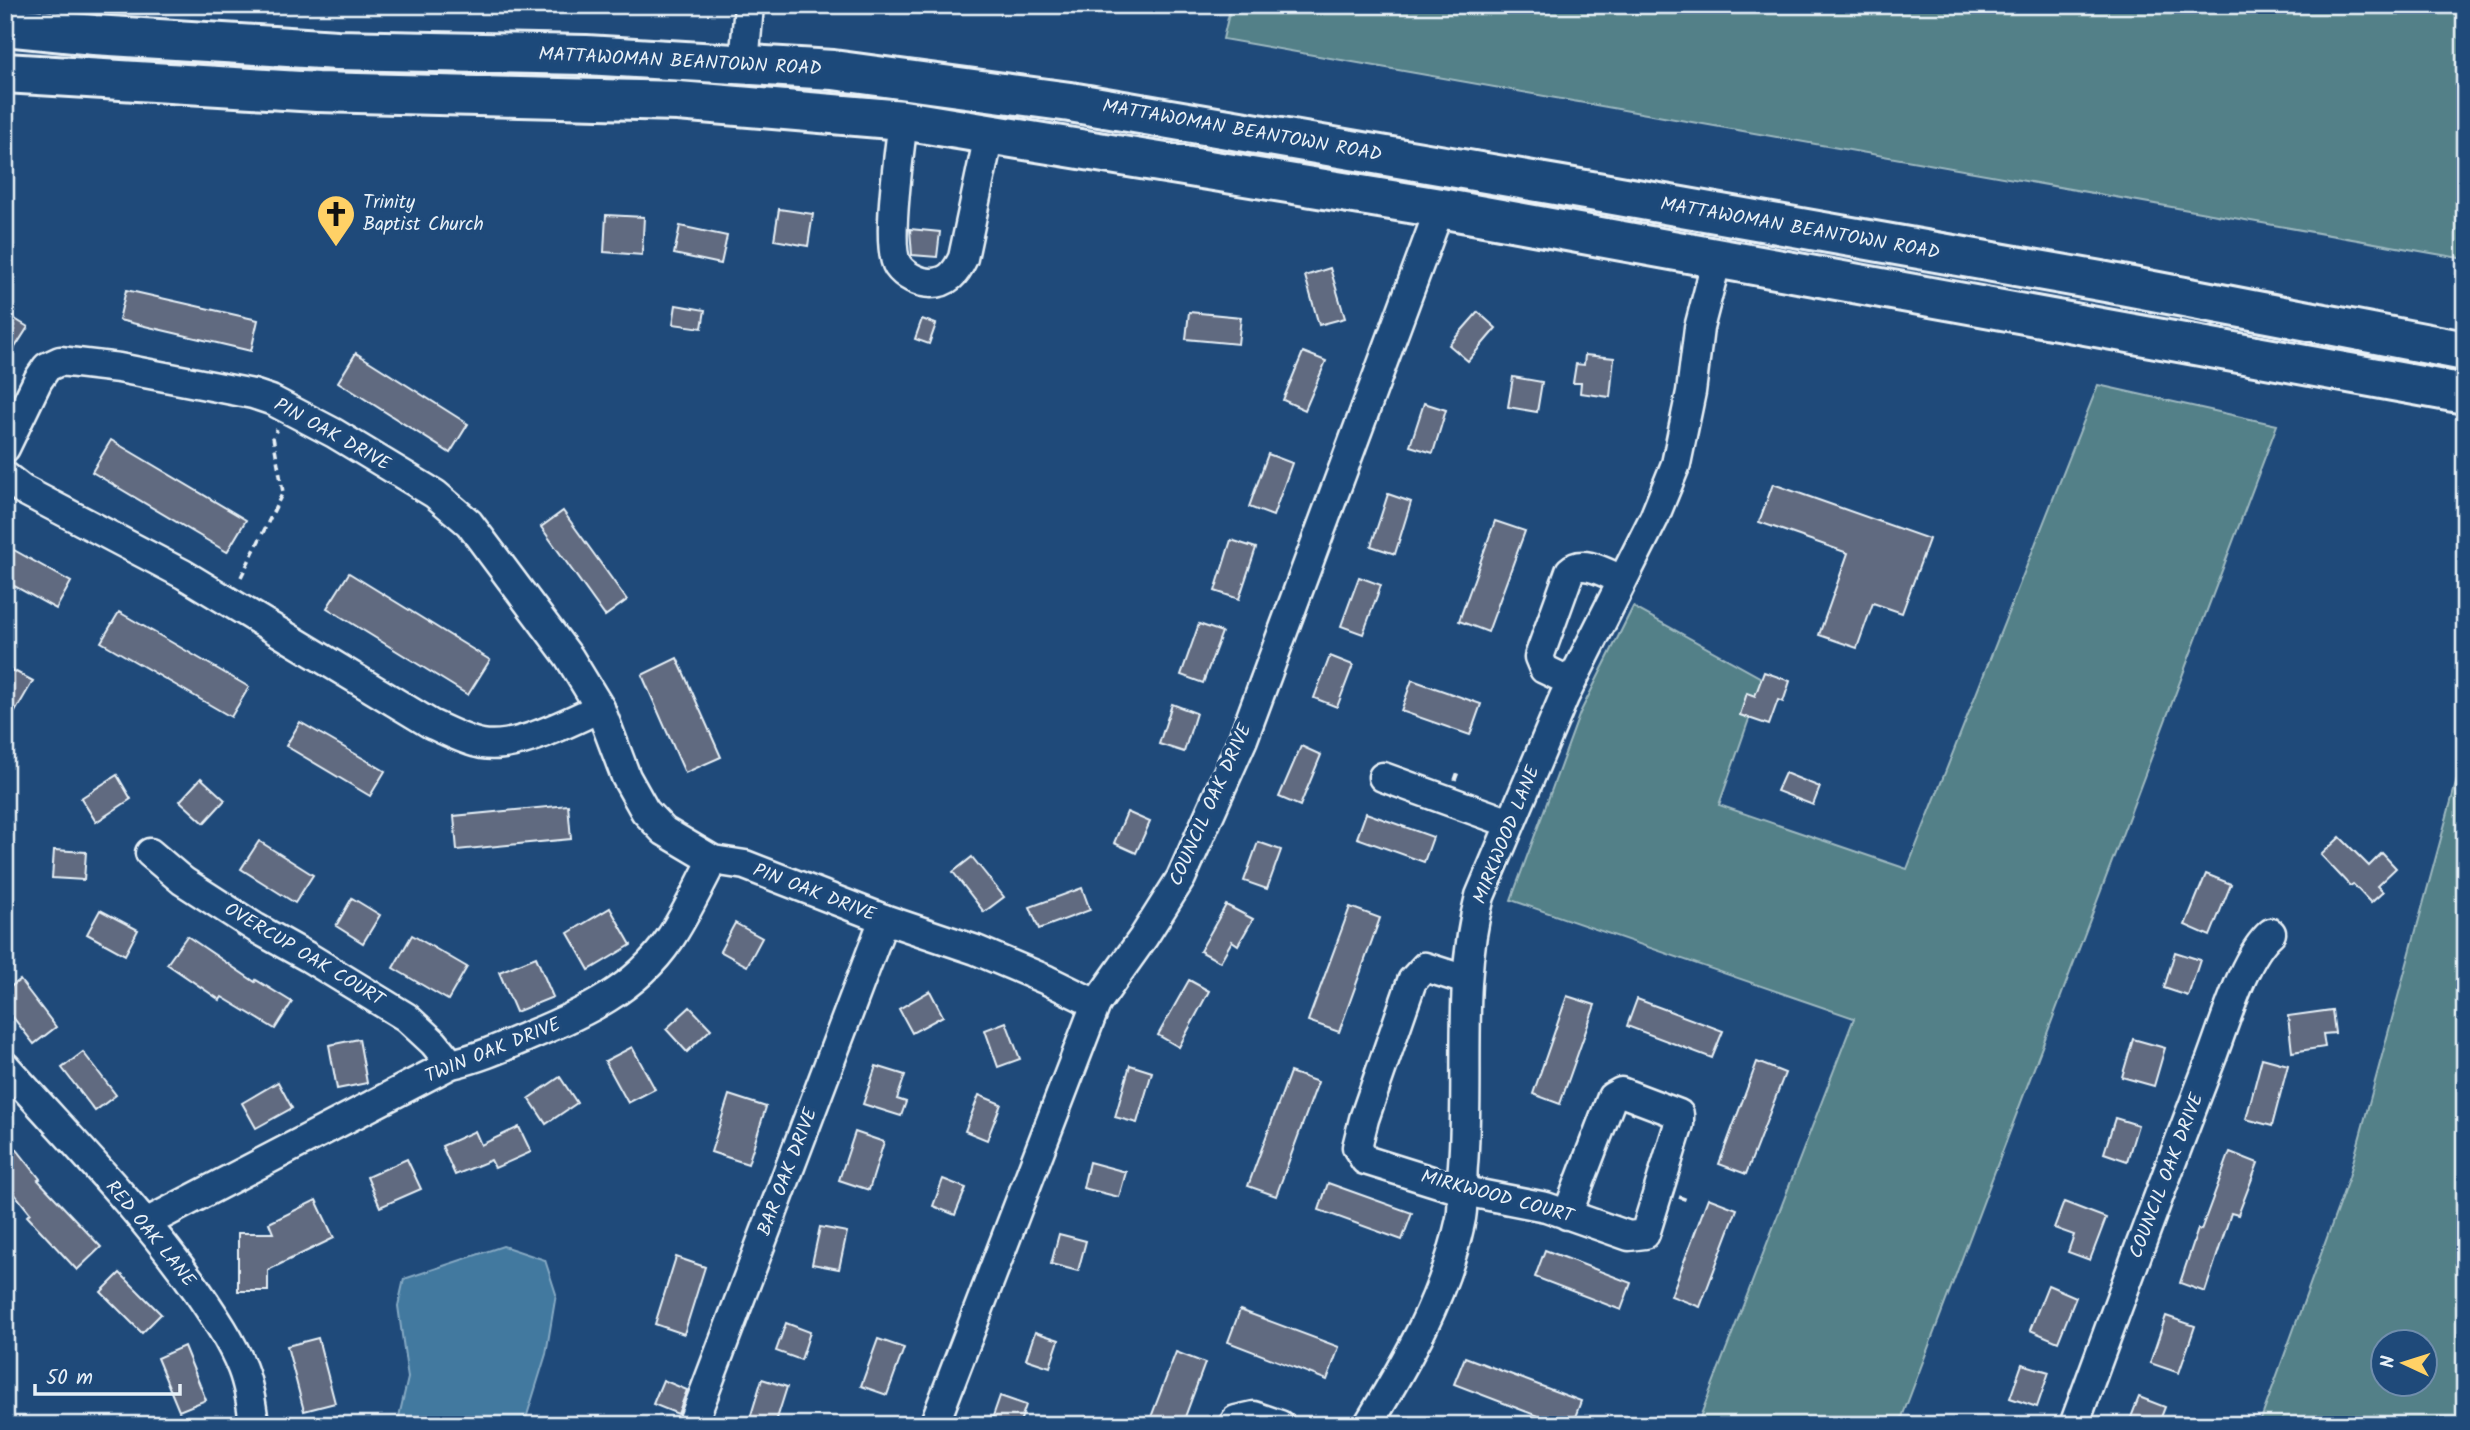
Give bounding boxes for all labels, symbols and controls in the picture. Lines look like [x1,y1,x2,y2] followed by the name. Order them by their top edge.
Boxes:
[538,40,822,84] street label: MATTAWOMAN BEANTOWN ROAD
[1100,92,1384,170] street label: MATTAWOMAN BEANTOWN ROAD
[363,188,484,240] place label: Trinity Baptist Church
[1658,190,1942,268] street label: MATTAWOMAN BEANTOWN ROAD
[315,193,357,248] church icon: Trinity Baptist Church
[268,391,397,480] street label: PIN OAK DRIVE
[1162,718,1261,891] street label: COUNCIL OAK DRIVE
[1466,760,1549,909] street label: MIRKWOOD LANE
[748,856,881,930] street label: PIN OAK DRIVE
[218,895,391,1016] street label: OVERCUP OAK COURT
[421,1010,566,1092] street label: TWIN OAK DRIVE
[2122,1088,2213,1263] street label: COUNCIL OAK DRIVE
[750,1103,826,1240] street label: BAR OAK DRIVE
[1417,1162,1578,1232] street label: MIRKWOOD COURT
[97,1174,203,1295] street label: RED OAK LANE
[2368,1328,2438,1398] north arrow
[35,1353,180,1397] scale bar
[2374,1355,2404,1369] text: N
[46,1362,93,1395] text: 50 m

